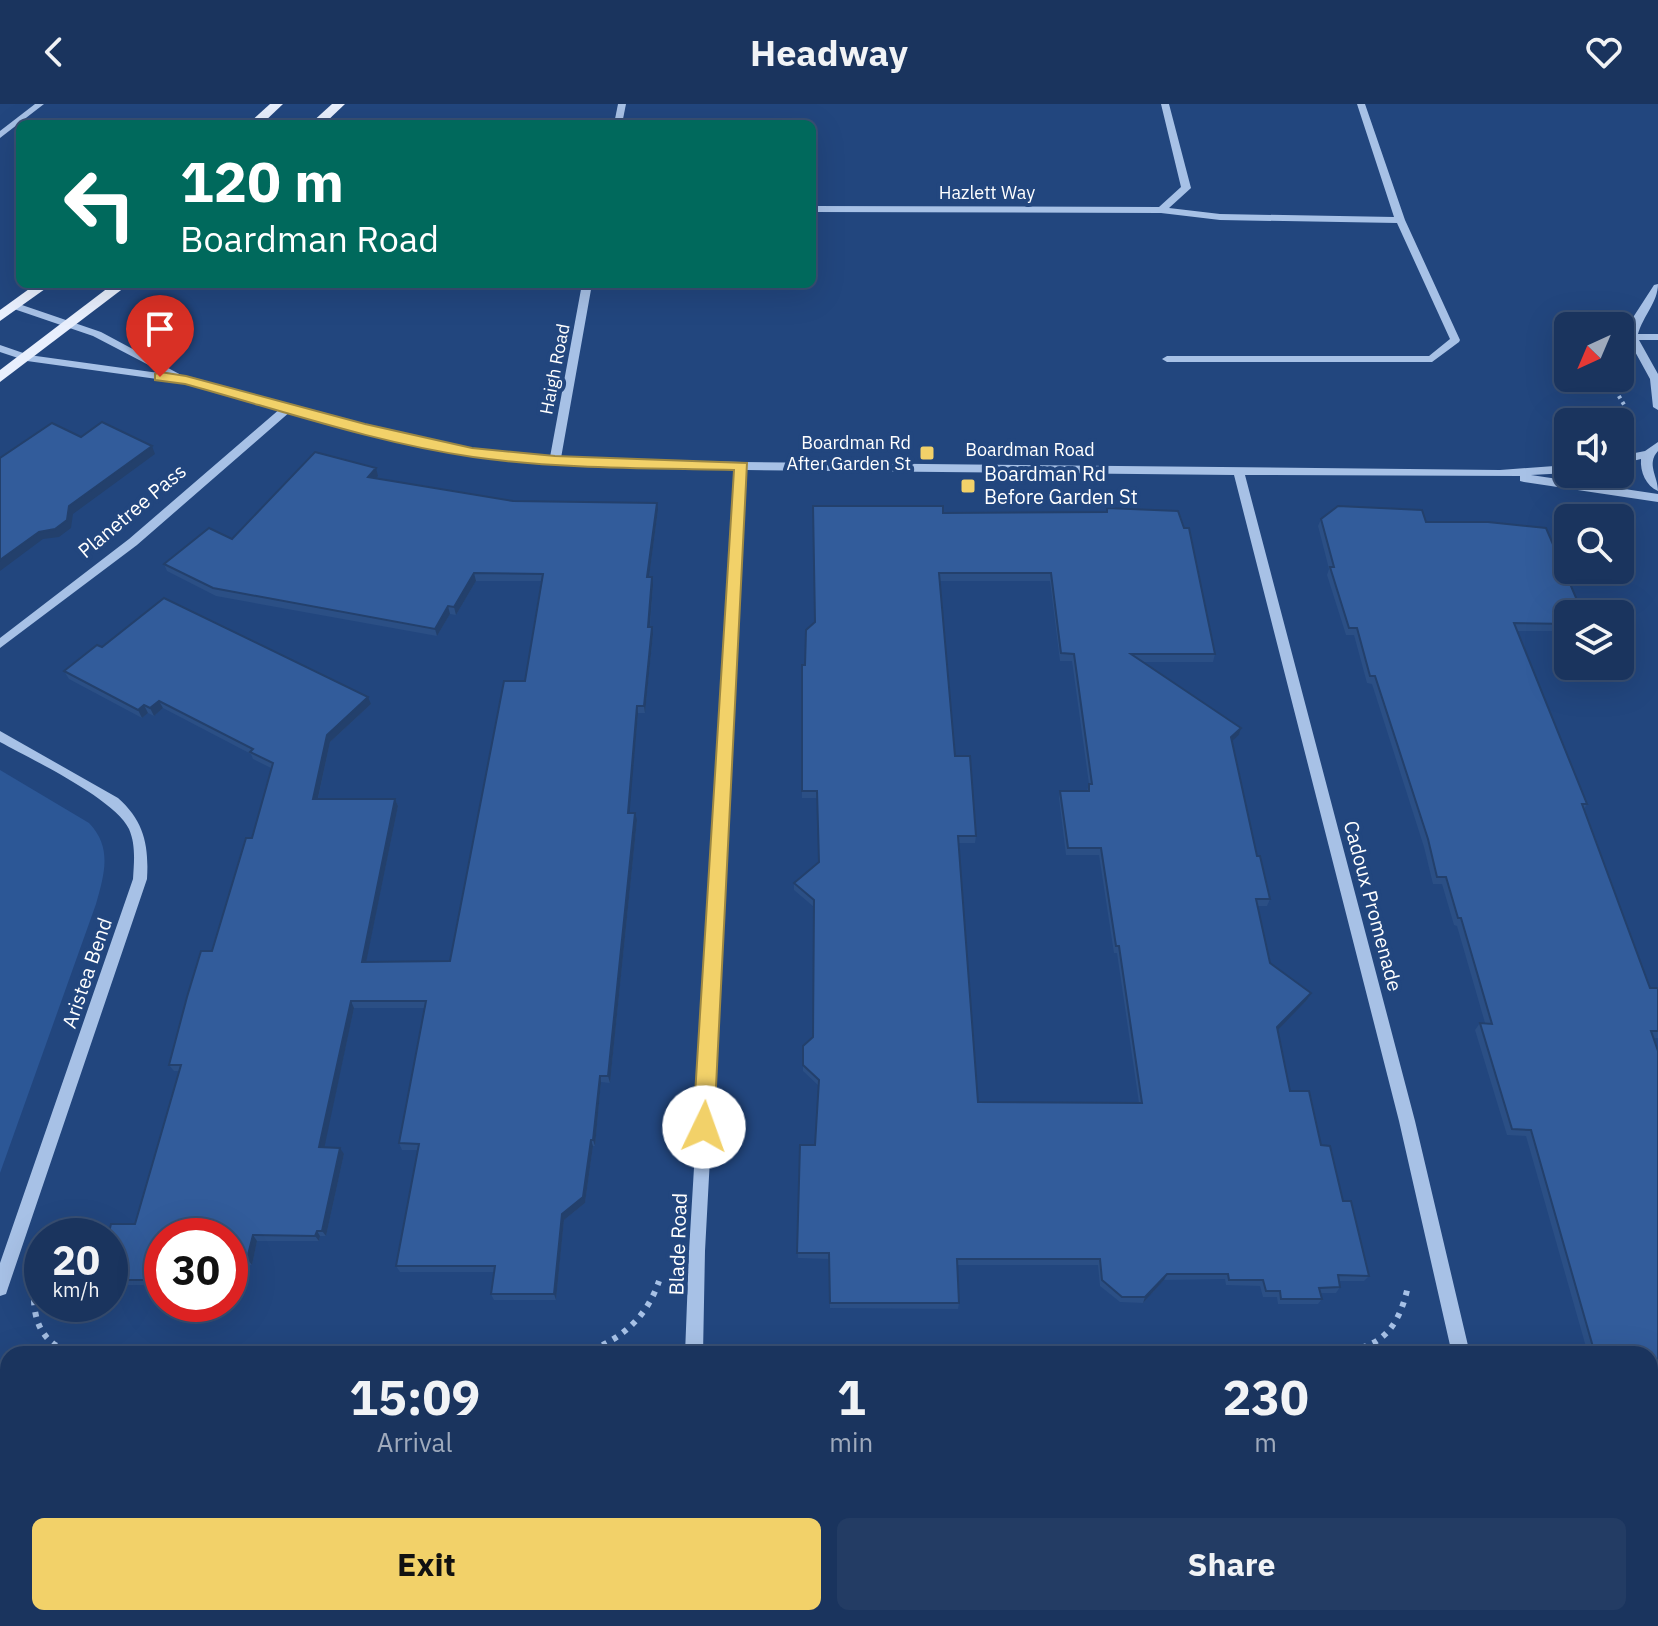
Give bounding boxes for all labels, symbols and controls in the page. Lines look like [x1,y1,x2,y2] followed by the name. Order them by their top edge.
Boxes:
[750,29,908,76] text: Headway
[32,30,76,74] icon: back
[1582,30,1626,74] icon: heart
[180,145,344,217] text: 120 m
[48,152,152,256] icon: left
[939,181,1035,204] street label: Hazlett Way
[180,215,439,262] text: Boardman Road
[126,295,194,377] pin
[138,307,182,351] icon: arrive
[1554,312,1634,392] north arrow
[1554,312,1634,680] map controls
[534,321,575,416] street label: Haigh Road
[1554,408,1634,488] button: sound
[786,431,911,475] place label: Boardman Rd After Garden St
[965,438,1095,461] street label: Boardman Road
[918,444,936,462] marker: Boardman Rd After Garden St
[72,457,191,564] street label: Planetree Pass
[984,460,1138,510] place label: Boardman Rd Before Garden St
[959,477,977,495] marker: Boardman Rd Before Garden St
[1554,504,1634,584] button: search
[1554,600,1634,680] button: layers
[1338,818,1409,994] street label: Cadoux Promenade
[55,914,118,1032] street label: Aristea Bend
[662,1085,746,1169] position arrow
[662,1192,693,1296] street label: Blade Road
[144,1218,248,1322] speed limit sign: 30
[52,1234,100,1286] text: 20
[52,1276,100,1303] text: km/h
[349,1366,480,1428] text: 15:09
[837,1366,866,1428] text: 1
[1222,1366,1309,1428] text: 230
[377,1425,453,1459] text: Arrival
[829,1425,873,1459] text: min
[1254,1425,1277,1459] text: m
[32,1518,821,1610] button: Exit
[837,1518,1626,1610] button: Share

